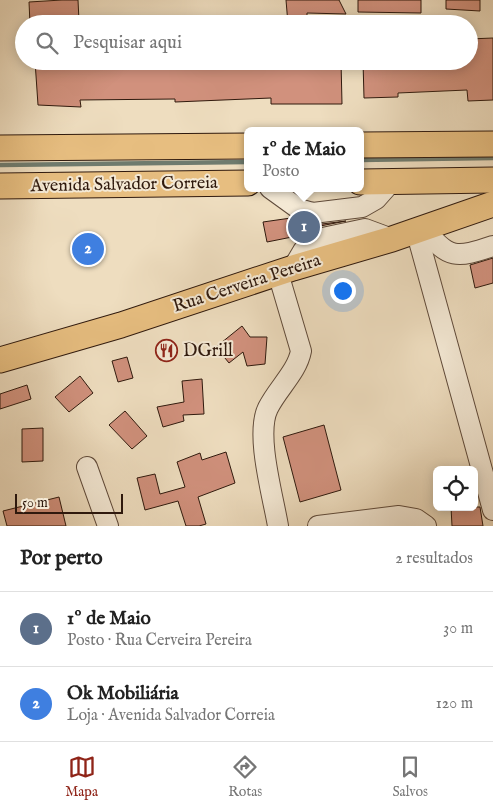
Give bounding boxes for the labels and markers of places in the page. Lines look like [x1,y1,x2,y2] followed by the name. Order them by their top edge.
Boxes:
[288,208,320,246] pin: 1
[72,230,104,268] pin: 2
[155,339,179,363] restaurant icon: DGrill
[183,340,233,363] place label: DGrill

